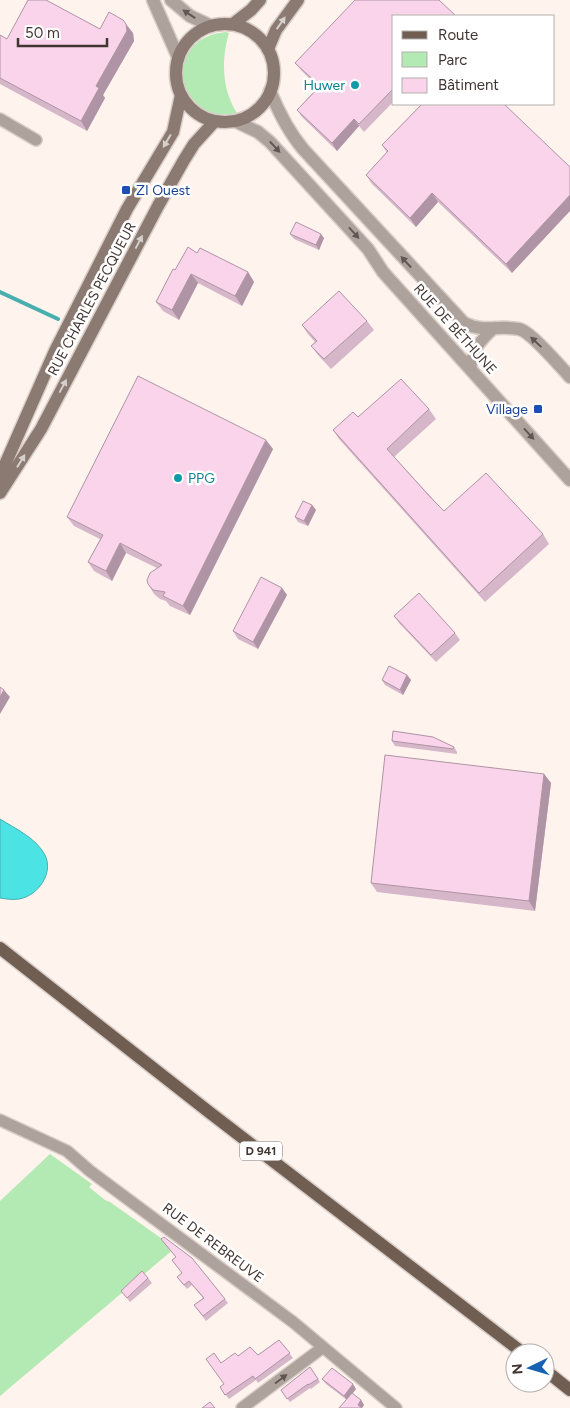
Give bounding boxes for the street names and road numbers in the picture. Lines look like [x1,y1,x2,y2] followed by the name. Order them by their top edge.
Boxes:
[44,219,140,379] street label: RUE CHARLES PECQUEUR
[410,280,500,378] street label: RUE DE BÉTHUNE
[240,1142,282,1160] road number: D 941
[159,1199,267,1287] street label: RUE DE REBREUVE

